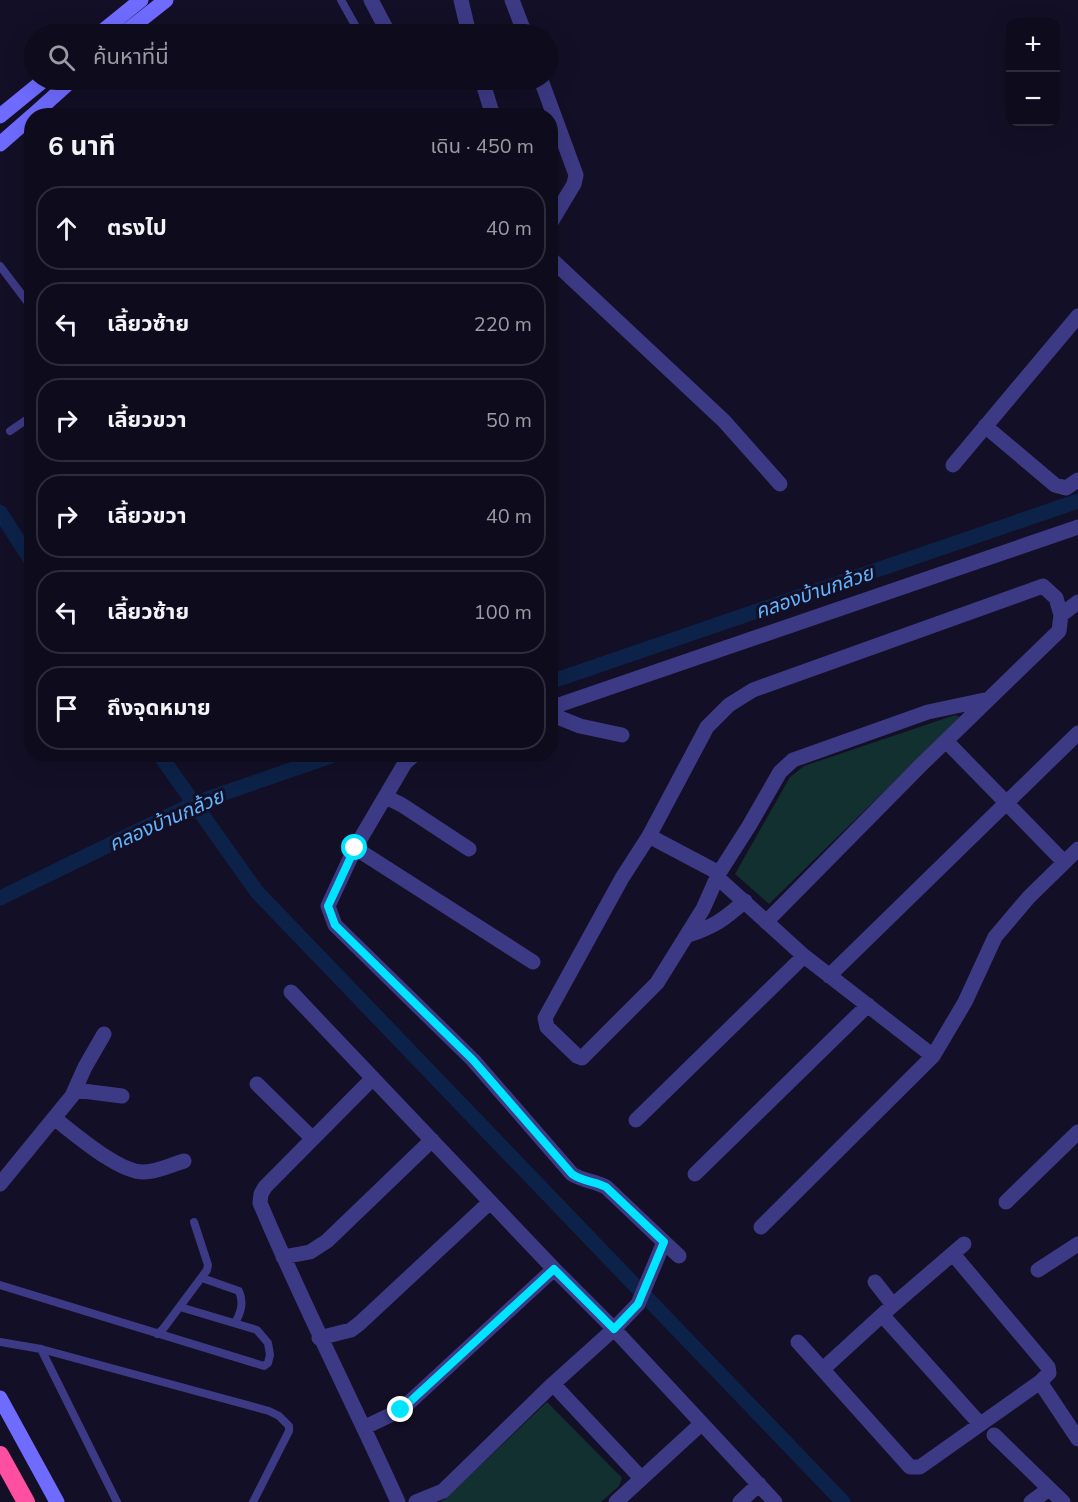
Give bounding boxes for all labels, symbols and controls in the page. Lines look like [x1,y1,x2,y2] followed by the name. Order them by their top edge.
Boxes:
[1006,18,1060,126] map controls
[1006,18,1060,72] button: +
[24,24,558,90] search box
[45,41,78,74] icon: search
[93,42,169,72] text: ค้นหาที่นี่
[1006,72,1060,126] button: −
[48,129,115,164] text: 6 นาที
[431,133,534,160] text: เดิน · 450 m
[50,212,83,245] icon: ahead
[107,213,167,243] text: ตรงไป
[486,215,532,242] text: 40 m
[50,308,83,341] icon: left
[107,309,189,339] text: เลี้ยวซ้าย
[474,311,532,338] text: 220 m
[50,404,83,437] icon: right
[107,405,187,435] text: เลี้ยวขวา
[486,407,532,434] text: 50 m
[50,500,83,533] icon: right
[107,501,187,531] text: เลี้ยวขวา
[486,503,532,530] text: 40 m
[751,559,879,625] water label: คลองบ้านกล้วย
[50,596,83,629] icon: left
[107,597,189,627] text: เลี้ยวซ้าย
[474,599,532,626] text: 100 m
[50,692,83,725] icon: arrive
[107,693,211,723] text: ถึงจุดหมาย
[104,782,230,858] water label: คลองบ้านกล้วย
[341,834,367,860] route start
[387,1396,413,1422] route end

